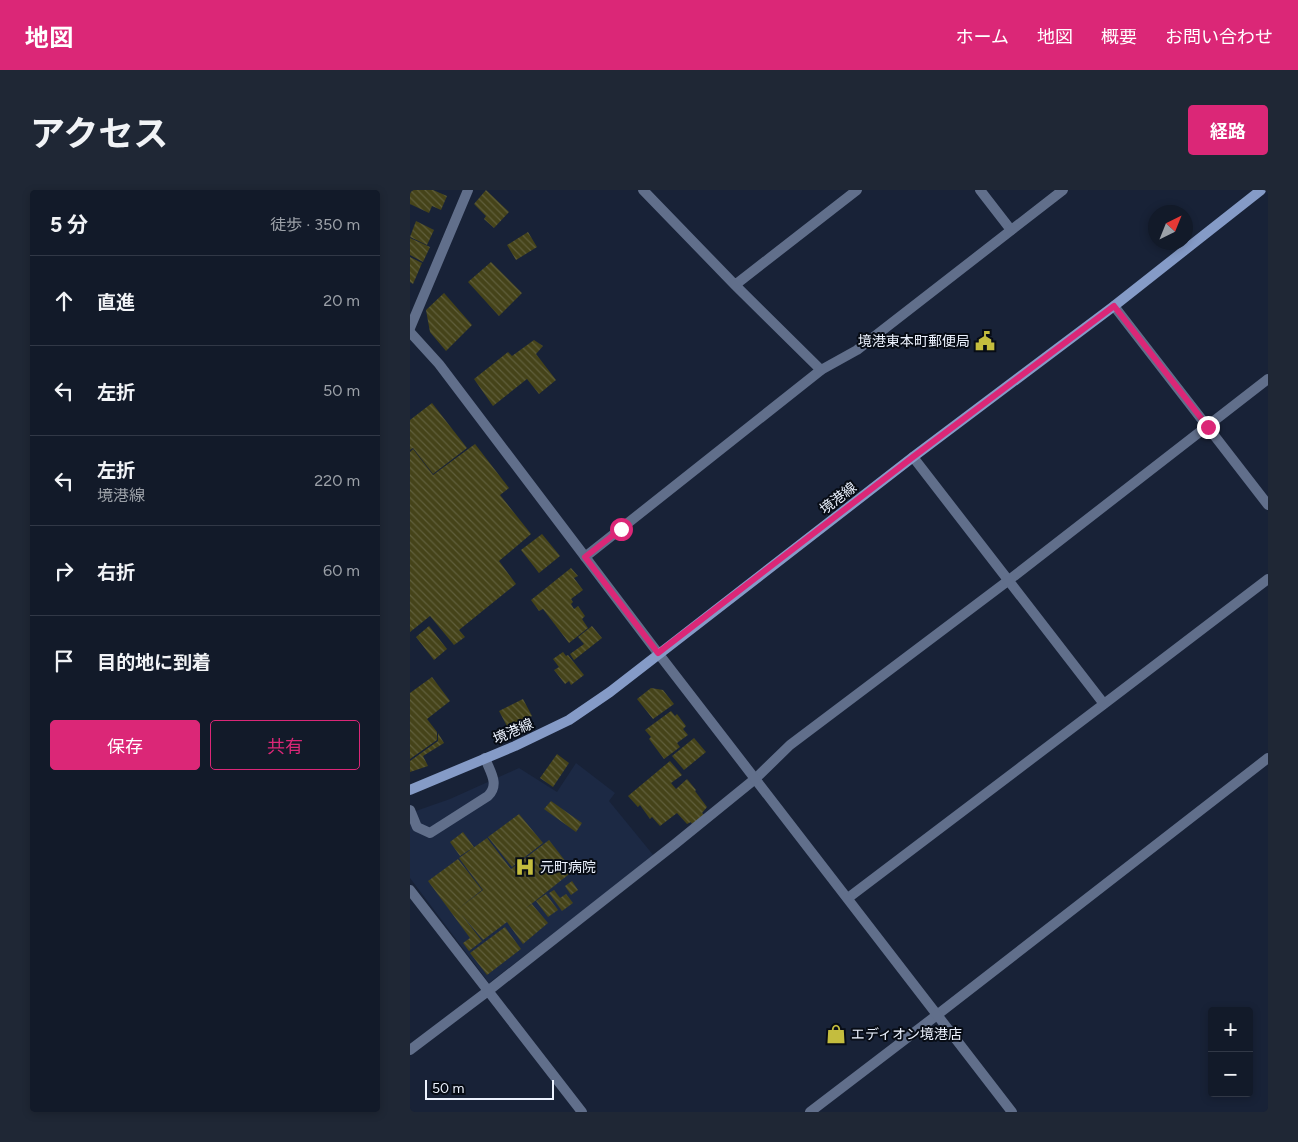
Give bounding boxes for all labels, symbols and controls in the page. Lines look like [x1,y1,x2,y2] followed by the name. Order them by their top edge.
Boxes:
[25,23,73,52] text: 地図
[956,26,1009,48] text: ホーム
[1037,26,1073,48] text: 地図
[1101,26,1137,48] text: 概要
[1165,26,1273,48] text: お問い合わせ
[1188,105,1268,155] button: 経路
[30,113,168,155] text: アクセス
[1148,205,1193,250] north arrow
[50,212,88,237] text: 5 分
[270,215,360,234] text: 徒歩 · 350 m
[50,287,78,315] icon: ahead
[97,291,135,314] text: 直進
[323,291,360,310] text: 20 m
[974,330,996,352] public building icon: 境港東本町郵便局
[858,333,970,350] place label: 境港東本町郵便局
[50,377,78,405] icon: left
[97,381,135,404] text: 左折
[323,381,360,400] text: 50 m
[1197,416,1220,439] route end
[97,459,135,482] text: 左折
[50,467,78,495] icon: left
[314,471,360,490] text: 220 m
[817,479,860,518] street label: 境港線
[97,486,145,505] text: 境港線
[610,518,633,541] route start
[50,557,78,585] icon: right
[97,561,135,584] text: 右折
[323,561,360,580] text: 60 m
[50,647,78,675] icon: arrive
[97,651,211,674] text: 目的地に到着
[491,715,536,748] street label: 境港線
[50,720,200,770] button: 保存
[210,720,360,770] button: 共有
[514,856,536,878] hospital icon: 元町病院
[540,859,596,876] place label: 元町病院
[1208,1007,1253,1097] map controls
[1208,1007,1253,1052] button: +
[825,1023,847,1045] shop icon: エディオン境港店
[851,1026,962,1043] place label: エディオン境港店
[1208,1052,1253,1097] button: −
[425,1077,554,1100] scale bar
[432,1080,464,1097] text: 50 m

